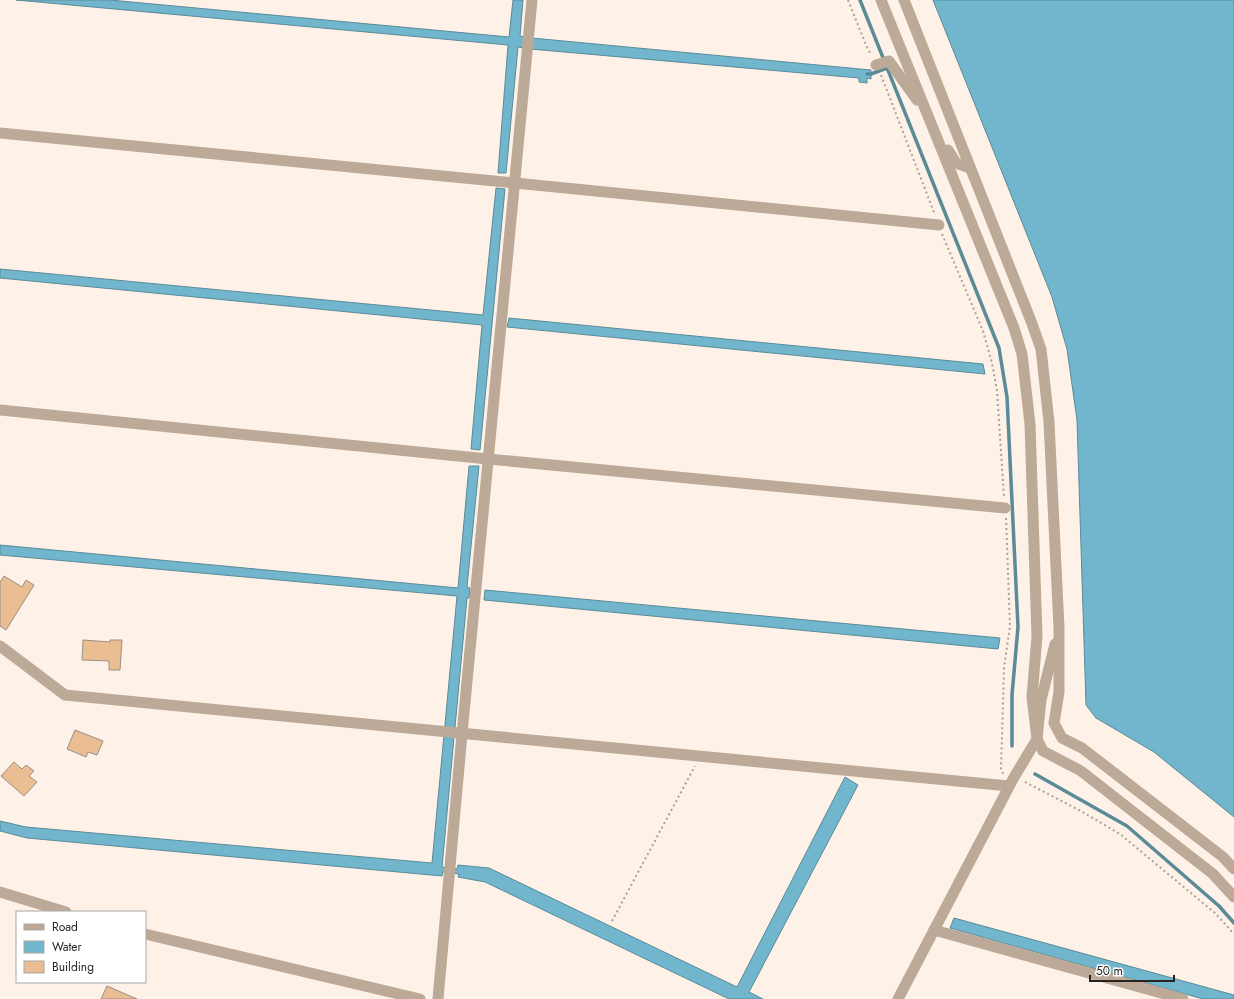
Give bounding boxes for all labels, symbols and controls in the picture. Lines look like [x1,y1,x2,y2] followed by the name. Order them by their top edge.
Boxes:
[16,911,146,983] legend
[52,918,78,936] text: Road
[52,938,83,956] text: Water
[1090,957,1174,983] scale bar
[52,958,94,976] text: Building
[1096,962,1123,980] text: 50 m

